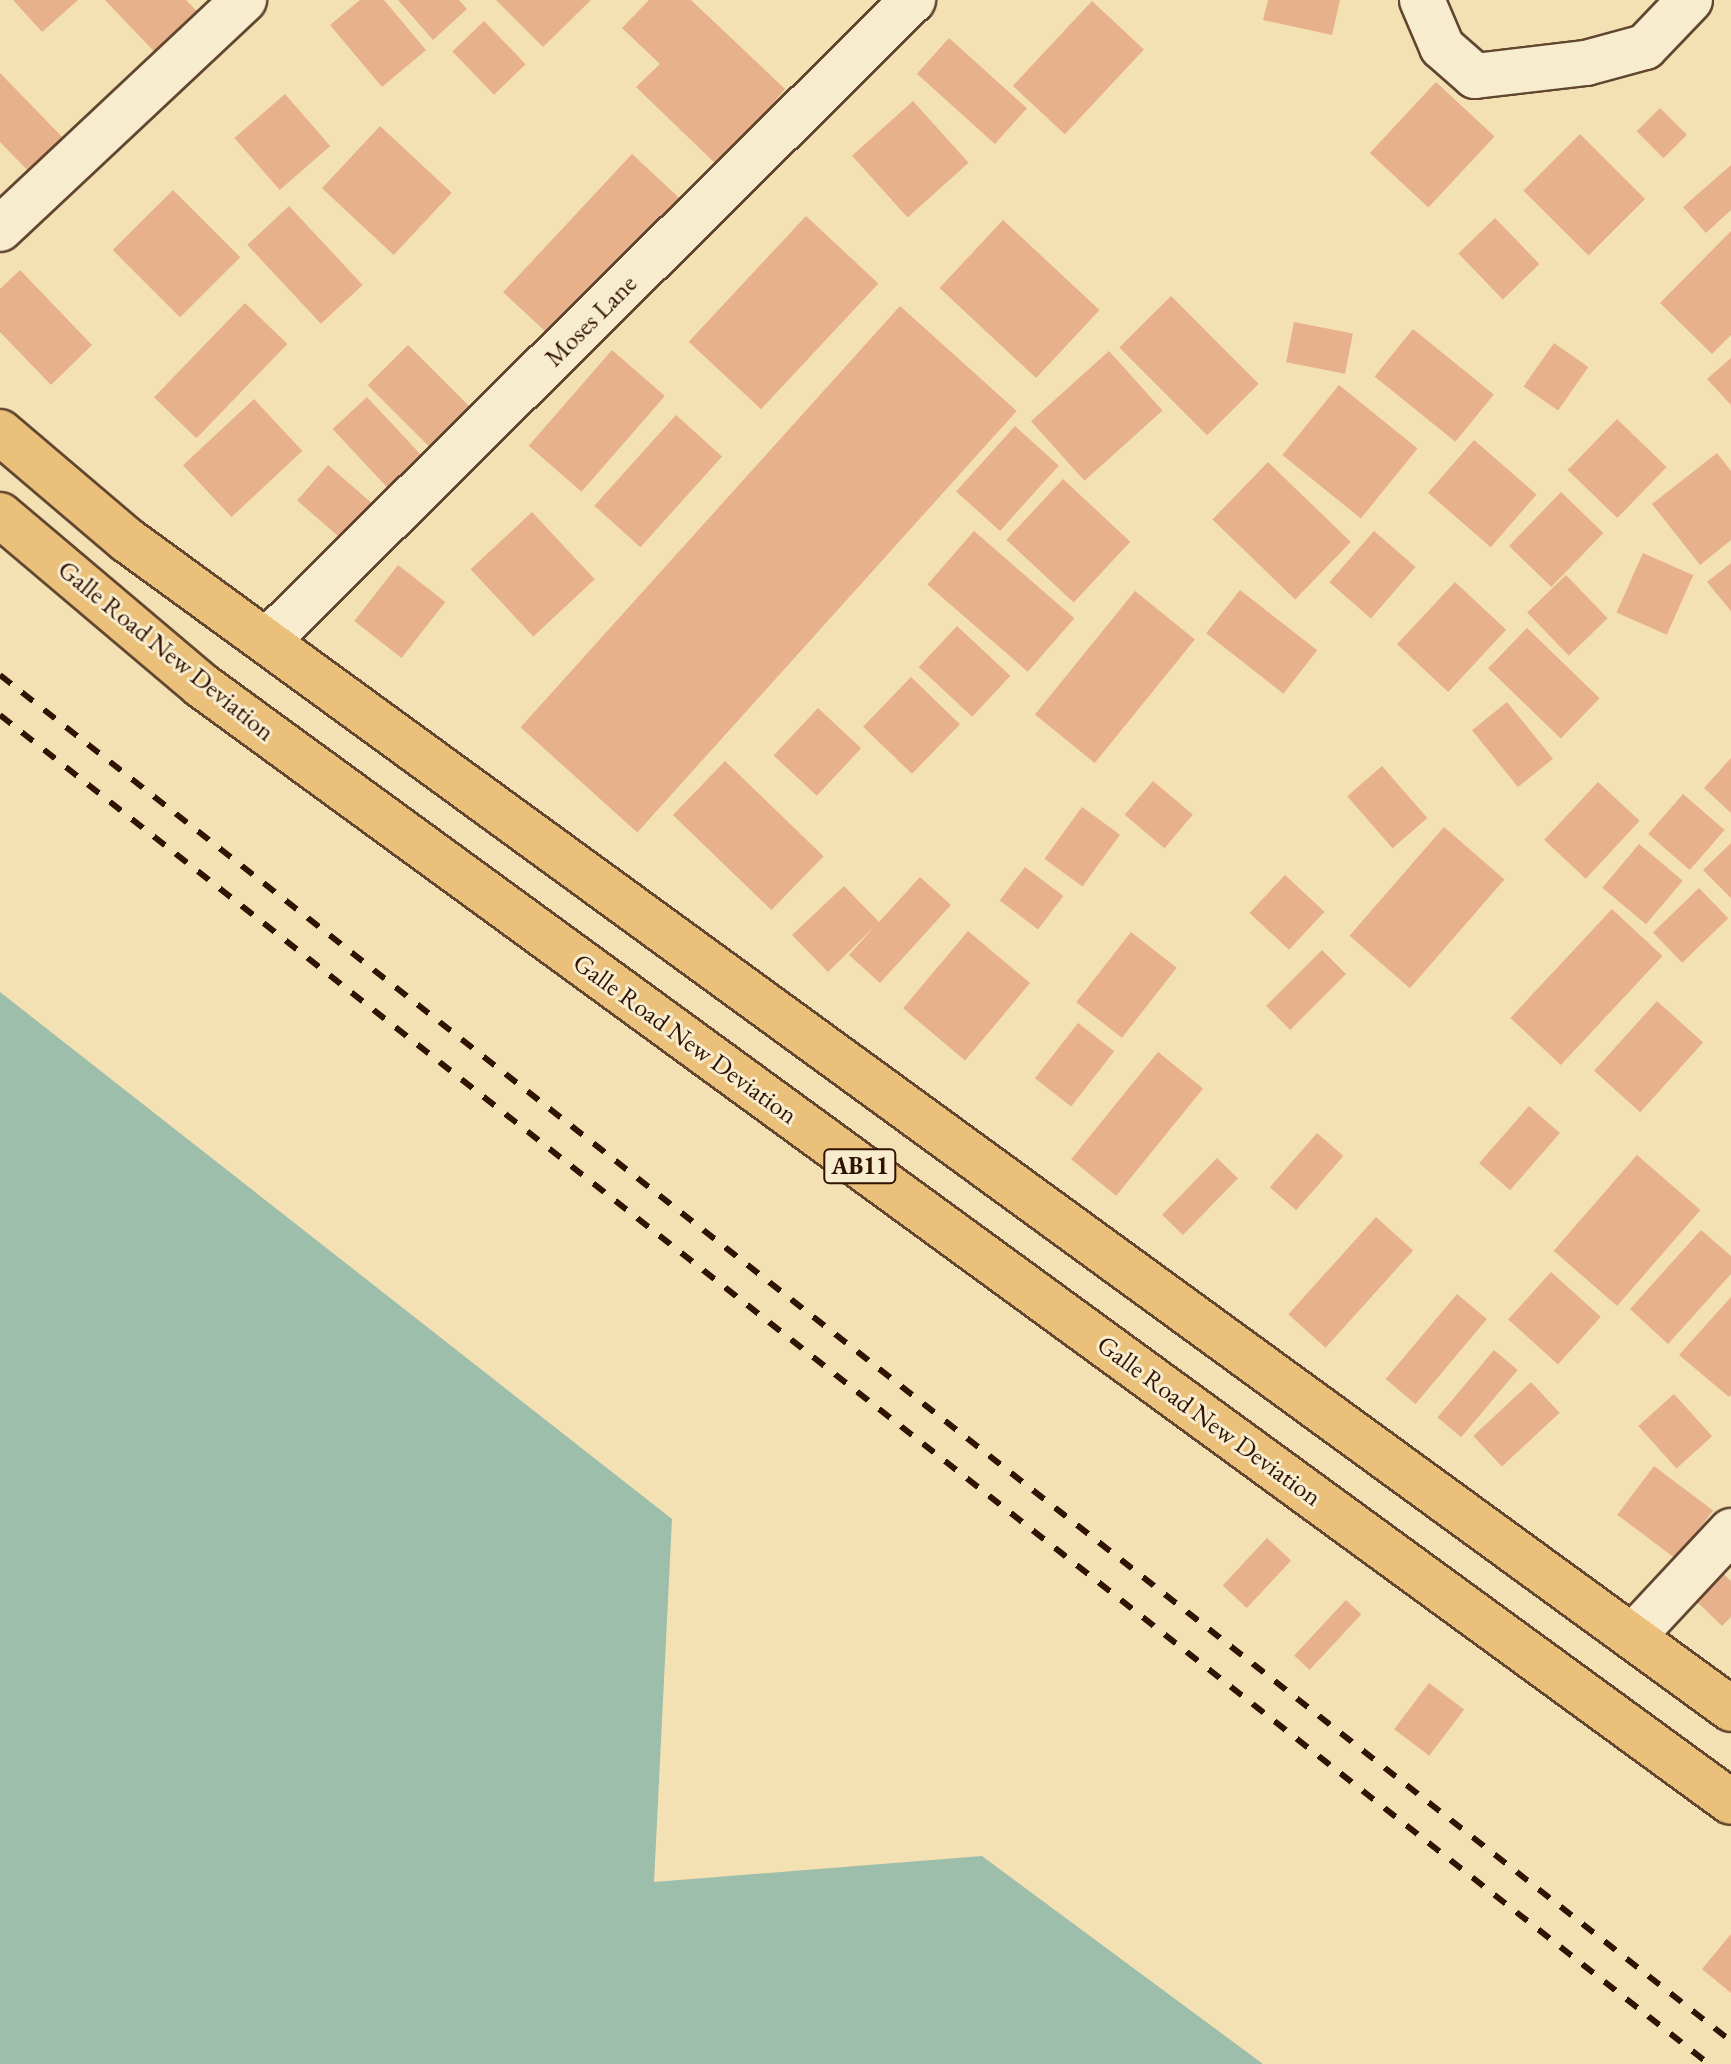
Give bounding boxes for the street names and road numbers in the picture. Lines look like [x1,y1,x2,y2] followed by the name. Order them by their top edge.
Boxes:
[538,268,644,374] street label: Moses Lane
[51,554,281,748] street label: Galle Road New Deviation
[567,947,803,1131] street label: Galle Road New Deviation
[822,1146,898,1186] road number: AB11
[1091,1329,1327,1513] street label: Galle Road New Deviation

